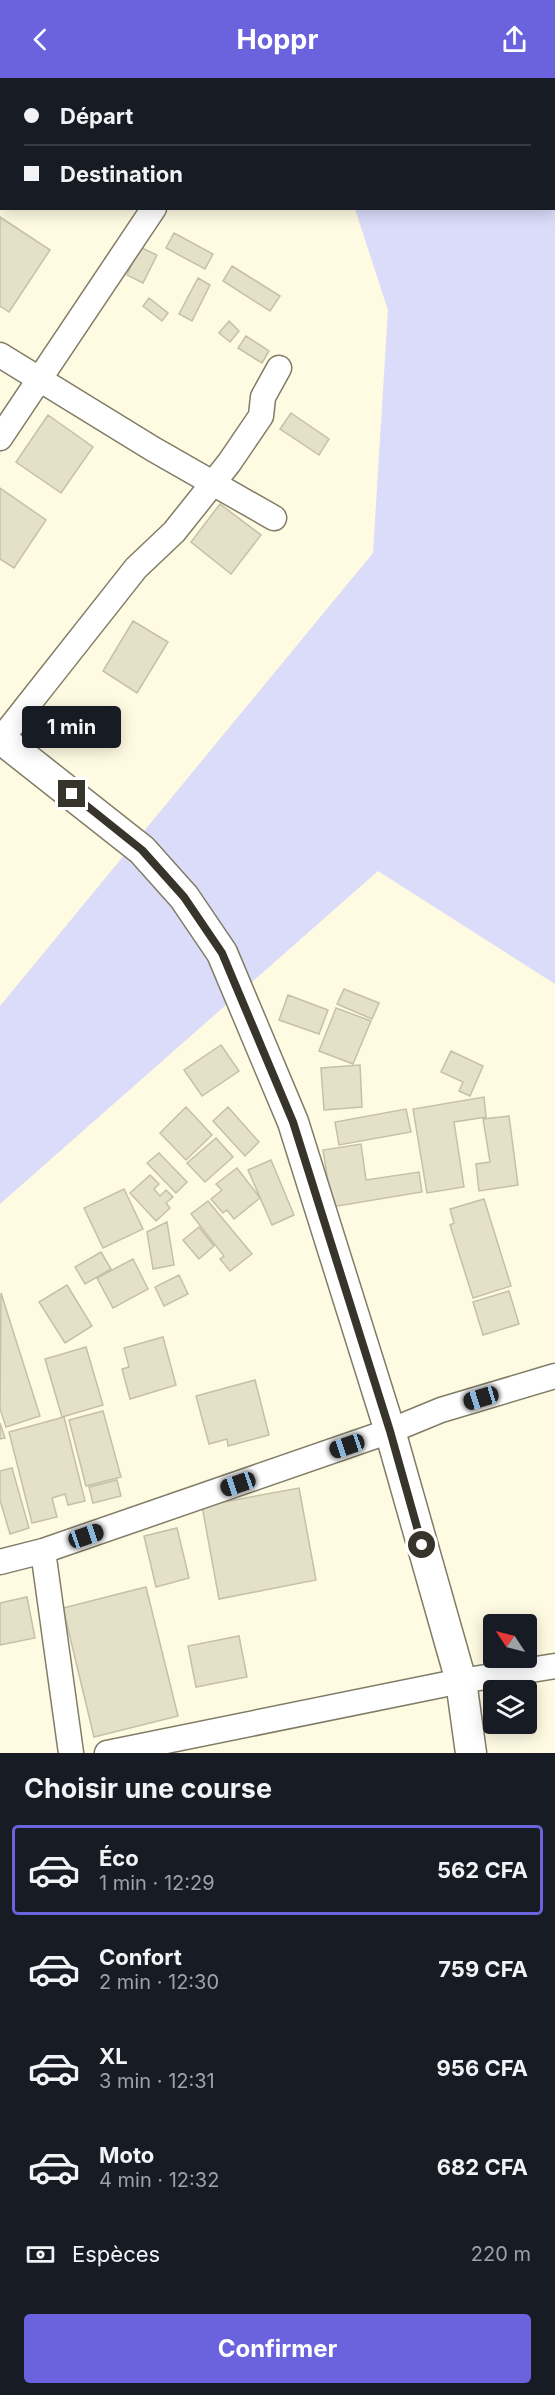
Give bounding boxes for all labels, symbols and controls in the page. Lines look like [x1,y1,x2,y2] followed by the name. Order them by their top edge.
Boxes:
[24,23,57,56] icon: back
[237,23,318,56] text: Hoppr
[498,23,531,56] icon: share
[60,103,133,129] text: Départ
[60,161,183,187] text: Destination
[22,707,122,749] callout: 1 min
[47,715,96,739] text: 1 min
[58,780,85,807] route end
[461,1384,501,1412] car
[327,1432,367,1460] car
[218,1470,258,1498] car
[66,1522,106,1550] car
[408,1531,435,1558] route start
[483,1614,537,1668] north arrow
[483,1614,537,1734] map controls
[483,1680,537,1734] button: layers
[24,1772,272,1805] text: Choisir une course
[27,1843,81,1897] icon: car
[99,1845,139,1871] text: Éco
[437,1857,528,1883] text: 562 CFA
[99,1871,215,1895] text: 1 min · 12:29
[27,1942,81,1996] icon: car
[99,1944,182,1970] text: Confort
[438,1956,528,1982] text: 759 CFA
[99,1970,219,1994] text: 2 min · 12:30
[27,2041,81,2095] icon: car
[99,2043,128,2069] text: XL
[437,2055,528,2081] text: 956 CFA
[99,2069,215,2093] text: 3 min · 12:31
[27,2140,81,2194] icon: car
[99,2142,154,2168] text: Moto
[437,2154,528,2180] text: 682 CFA
[99,2168,219,2192] text: 4 min · 12:32
[24,2238,57,2271] icon: cash
[72,2241,160,2267] text: Espèces
[471,2242,531,2266] text: 220 m
[24,2314,531,2383] button: Confirmer

